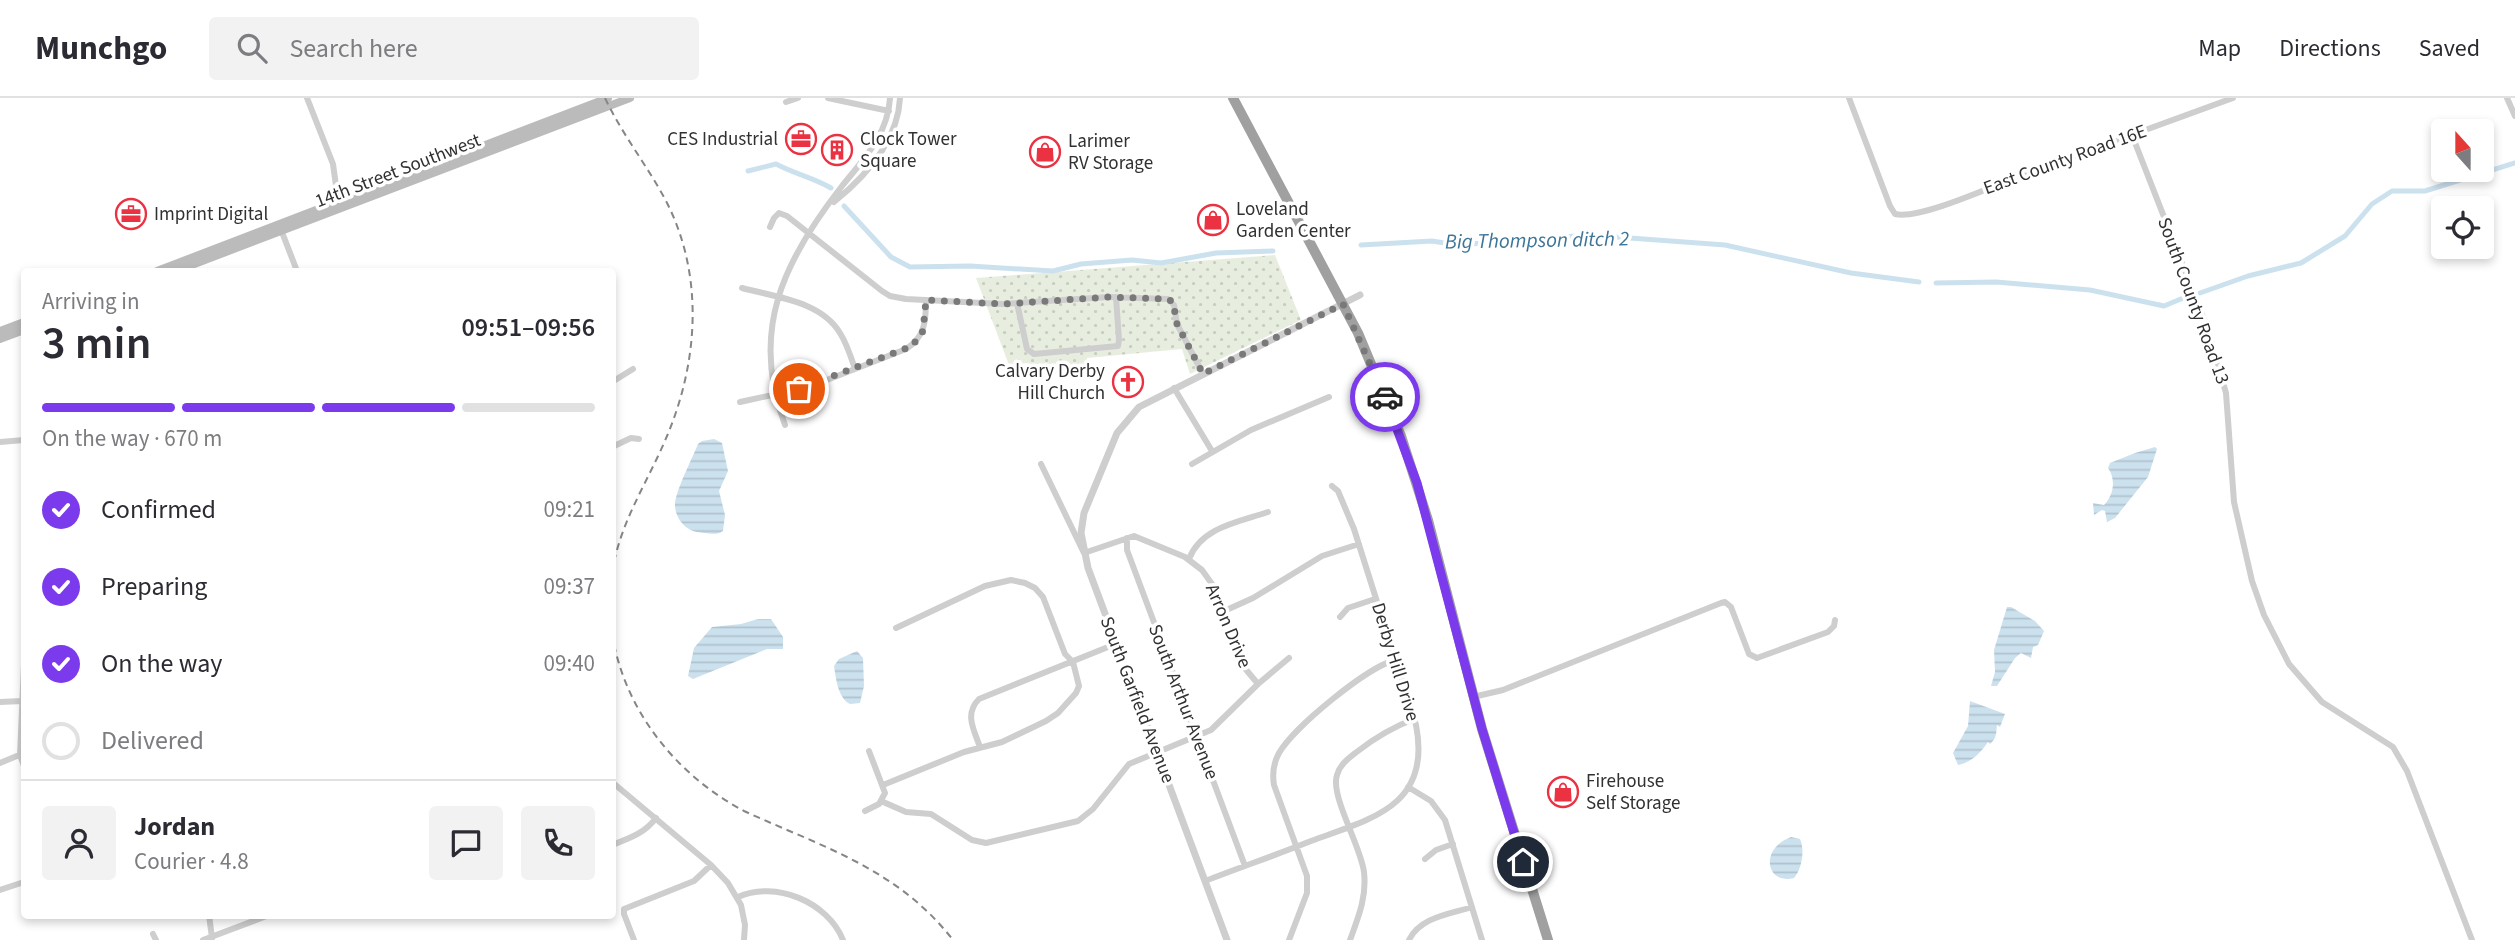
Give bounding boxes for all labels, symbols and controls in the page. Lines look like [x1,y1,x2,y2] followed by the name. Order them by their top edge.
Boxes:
[209,17,699,80] search box
[35,25,167,72] text: Munchgo
[233,29,271,67] icon: search
[289,30,418,67] text: Search here
[2198,31,2241,66] text: Map
[2279,31,2381,66] text: Directions
[2419,31,2480,66] text: Saved
[1980,118,2150,202] street label: East County Road 16E
[2431,119,2494,182] north arrow
[2431,119,2494,259] map controls
[784,122,818,156] office icon: CES Industrial
[667,126,778,153] place label: CES Industrial
[860,126,957,175] place label: Clock Tower Square
[311,127,485,215] street label: 14th Street Southwest
[1068,128,1153,177] place label: Larimer RV Storage
[820,133,854,167] building icon: Clock Tower Square
[1028,135,1062,169] shop icon: Larimer RV Storage
[1236,196,1351,245] place label: Loveland Garden Center
[2431,196,2494,259] button: locate
[114,197,148,231] office icon: Imprint Digital
[154,201,268,228] place label: Imprint Digital
[1196,203,1230,237] shop icon: Loveland Garden Center
[2150,214,2236,388] street label: South County Road 13
[1445,223,1629,257] water label: Big Thompson ditch 2
[42,285,140,318] text: Arriving in
[462,309,595,346] text: 09:51–09:56
[42,311,151,376] text: 3 min
[995,358,1105,407] place label: Calvary Derby Hill Church
[769,359,829,419] pin
[1350,362,1420,432] courier
[1111,365,1145,399] church icon: Calvary Derby Hill Church
[780,370,818,408] icon: bag
[1366,378,1404,416] icon: car
[42,422,222,455] text: On the way · 670 m
[42,491,80,529] icon: check
[101,491,216,528] text: Confirmed
[544,493,595,526] text: 09:21
[42,568,80,606] icon: check
[101,568,207,605] text: Preparing
[544,570,595,603] text: 09:37
[1198,580,1258,672] street label: Arron Drive
[1364,599,1426,725] street label: Derby Hill Drive
[1093,613,1181,787] street label: South Garfield Avenue
[1141,620,1225,784] street label: South Arthur Avenue
[42,645,80,683] icon: check
[101,645,222,682] text: On the way
[544,647,595,680] text: 09:40
[101,722,204,759] text: Delivered
[1586,768,1680,817] place label: Firehouse Self Storage
[1546,775,1580,809] shop icon: Firehouse Self Storage
[42,806,116,880] button: person
[429,806,503,880] button: chat
[521,806,595,880] button: phone
[134,808,215,845] text: Jordan
[1493,832,1553,892] pin
[1504,843,1542,881] icon: home
[134,845,249,878] text: Courier · 4.8

